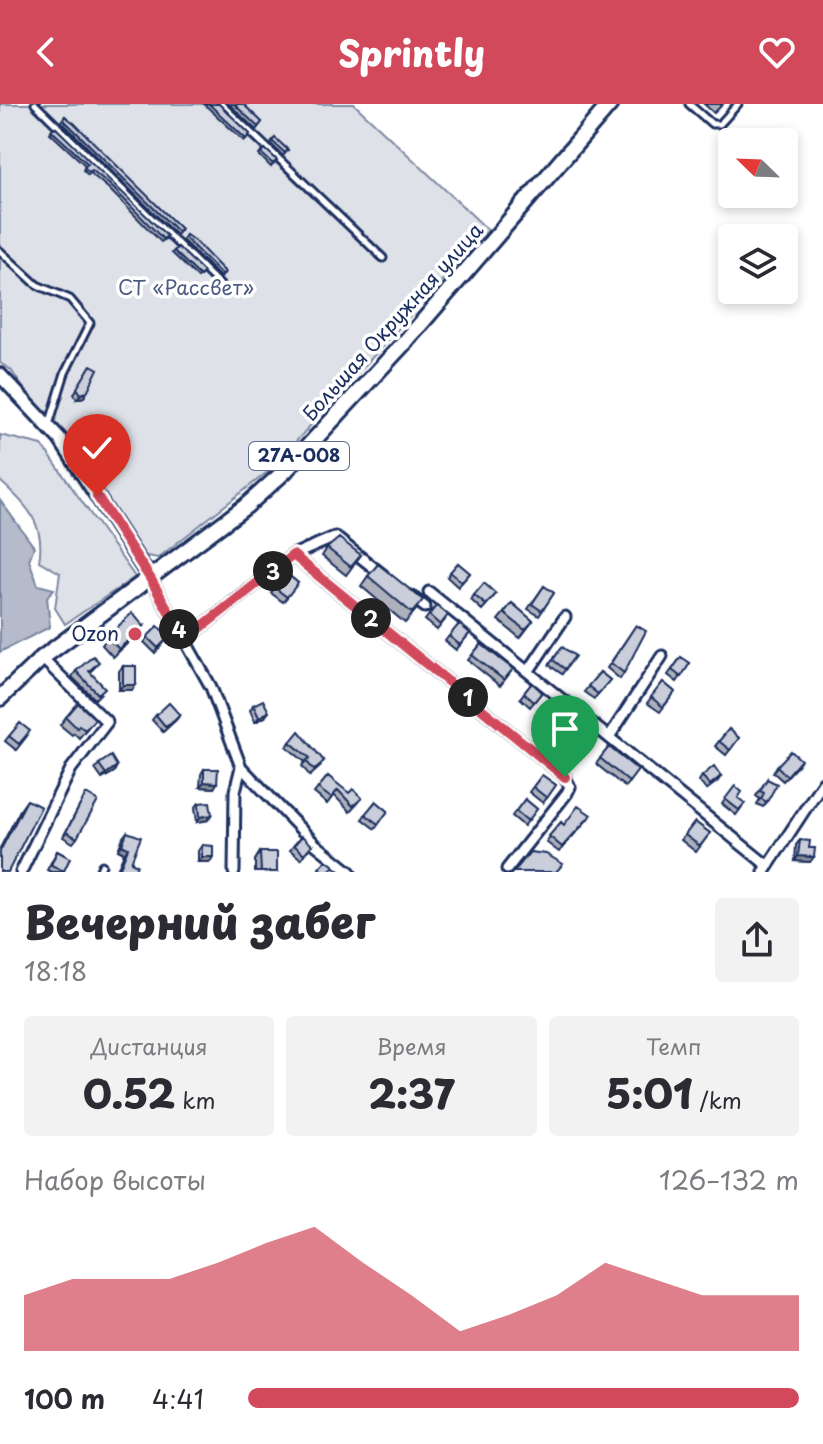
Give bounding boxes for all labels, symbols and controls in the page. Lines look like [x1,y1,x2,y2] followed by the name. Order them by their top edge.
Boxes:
[338,25,485,79] text: Sprintly
[24,30,68,74] icon: back
[755,30,799,74] icon: heart
[718,128,798,208] north arrow
[718,128,798,304] map controls
[295,215,490,427] street label: Большая Окружная улица
[718,224,798,304] button: layers
[118,272,254,302] park label: СТ «Рассвет»
[63,414,131,496] pin
[75,426,119,470] icon: check
[249,442,349,470] road number: 27А-008
[253,551,293,591] pin: 3
[266,554,280,587] text: 3
[351,598,391,638] pin: 2
[363,601,379,634] text: 2
[159,609,199,649] pin: 4
[172,612,186,645] text: 4
[71,618,119,648] place label: Ozon
[126,625,144,643] marker: Ozon
[448,677,488,717] pin: 1
[463,680,473,713] text: 1
[531,695,599,777] pin
[543,707,587,751] icon: arrive
[24,888,375,954] text: Вечерний забег
[715,898,799,982] button: share
[24,951,87,990] text: 18:18
[91,1029,208,1062] text: Дистанция
[376,1029,447,1062] text: Время
[646,1029,702,1062] text: Темп
[83,1062,175,1123] text: 0.52
[368,1062,455,1123] text: 2:37
[606,1062,692,1123] text: 5:01
[175,1083,215,1116] text: km
[692,1083,742,1116] text: /km
[24,1160,206,1199] text: Набор высоты
[659,1160,799,1199] text: 126–132 m
[24,1379,105,1418] text: 100 m
[152,1379,204,1418] text: 4:41

